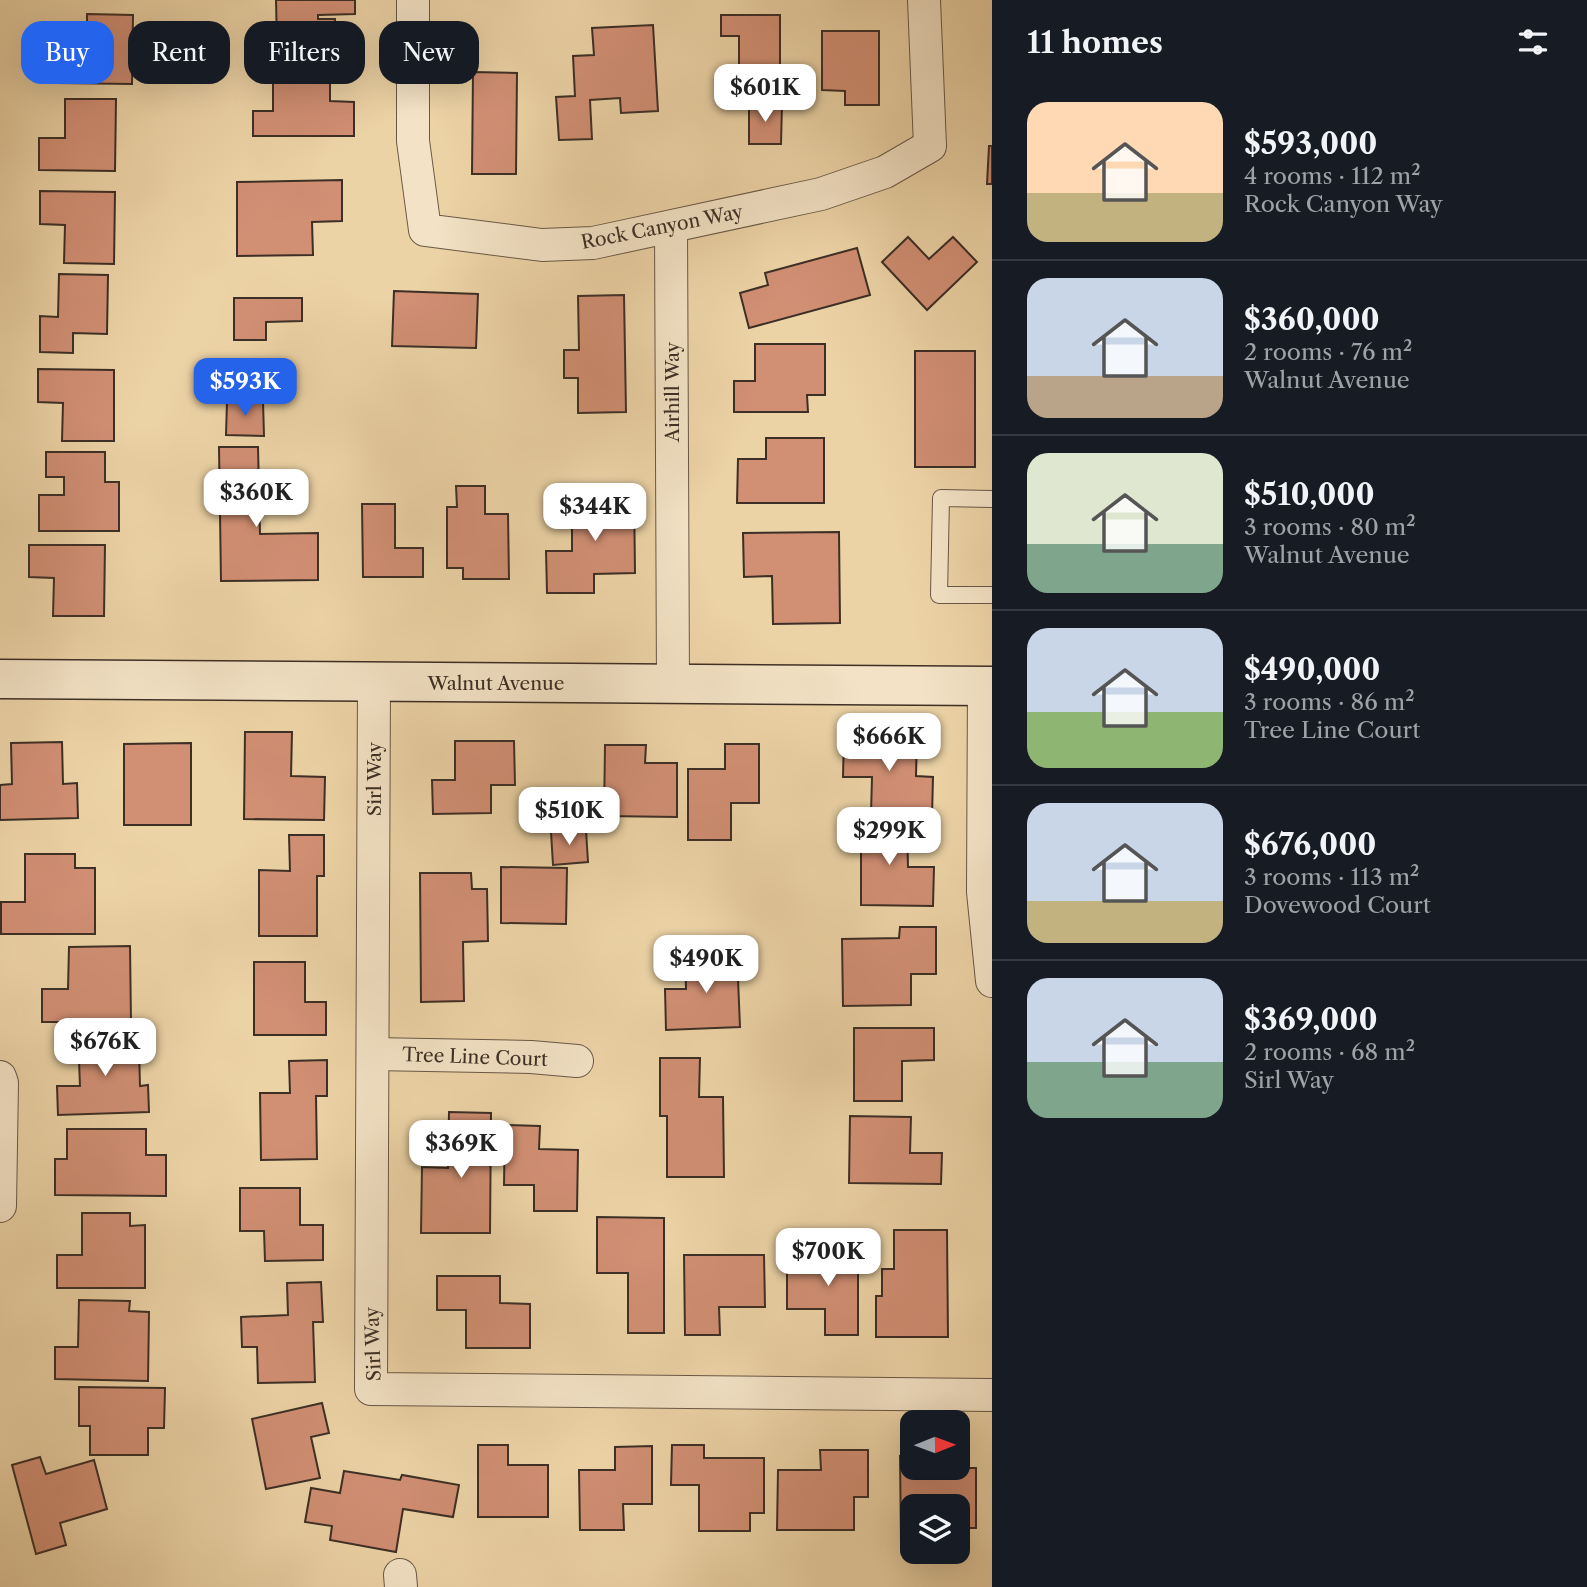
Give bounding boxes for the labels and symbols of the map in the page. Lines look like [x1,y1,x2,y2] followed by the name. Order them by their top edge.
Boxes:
[716,64,814,124] pin: $601K
[579,200,745,254] street label: Rock Canyon Way
[661,341,684,443] street label: Airhill Way
[196,358,294,418] pin: $593K
[207,470,305,529] pin: $360K
[546,484,644,543] pin: $344K
[427,672,564,695] street label: Walnut Avenue
[840,714,938,773] pin: $666K
[363,741,386,816] street label: Sirl Way
[520,788,618,847] pin: $510K
[840,808,938,867] pin: $299K
[657,936,755,995] pin: $490K
[56,1018,154,1078] pin: $676K
[402,1043,548,1071] street label: Tree Line Court
[412,1120,510,1180] pin: $369K
[779,1228,877,1288] pin: $700K
[360,1306,386,1382] street label: Sirl Way
[900,1410,970,1480] north arrow

